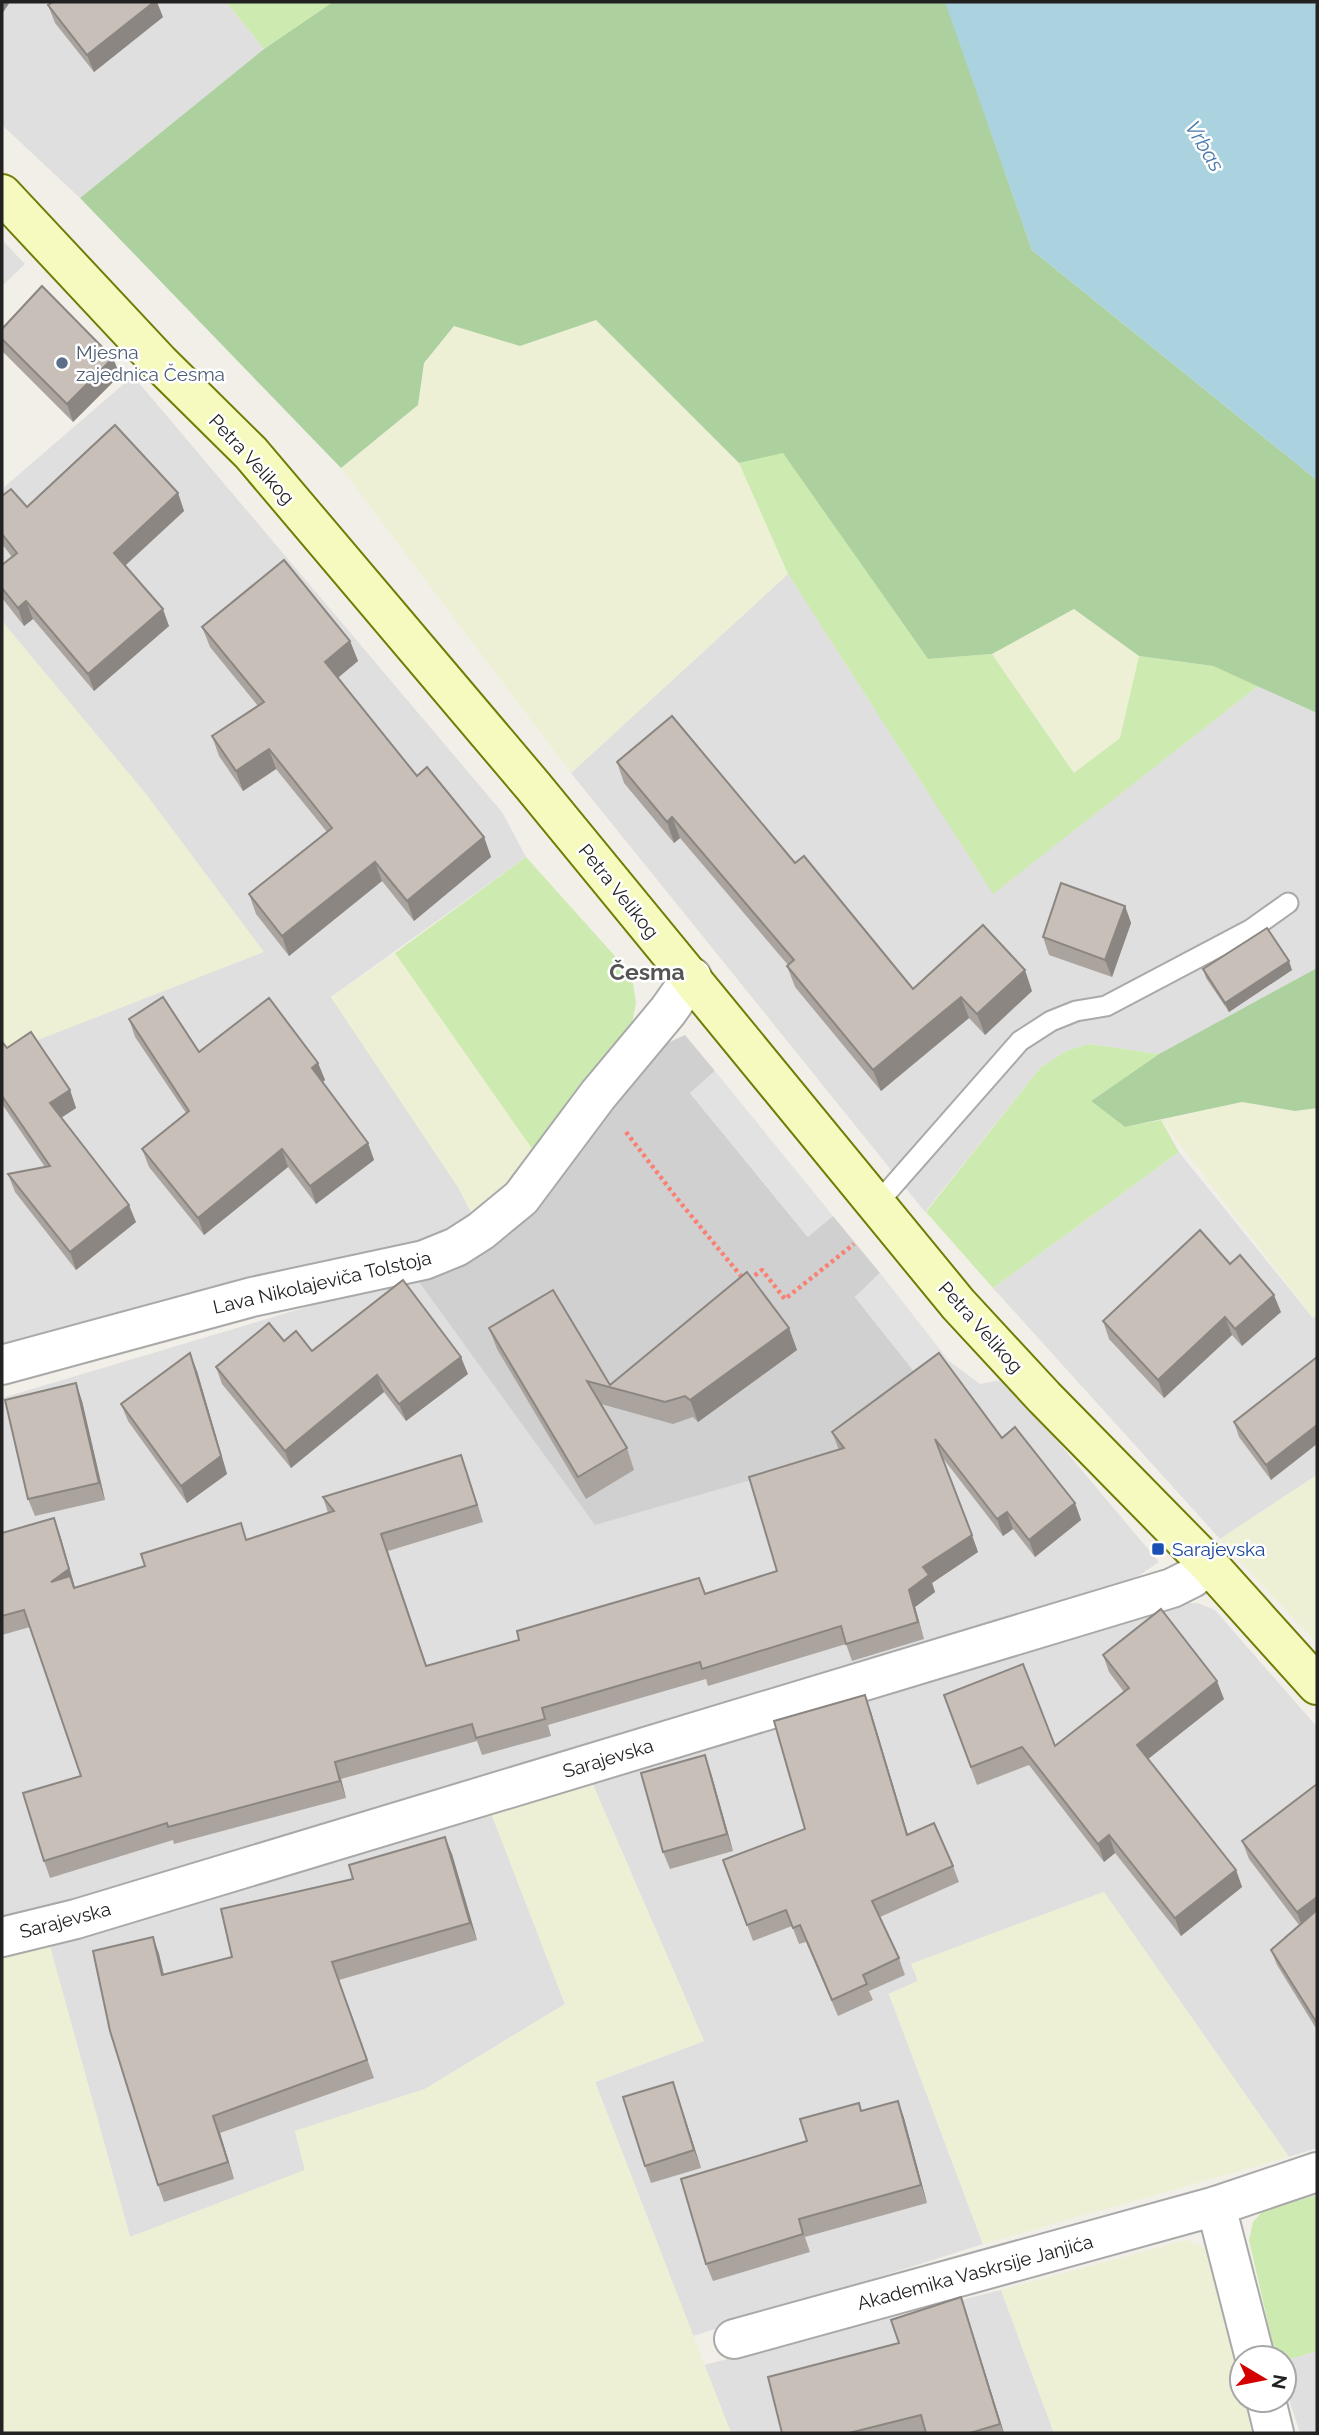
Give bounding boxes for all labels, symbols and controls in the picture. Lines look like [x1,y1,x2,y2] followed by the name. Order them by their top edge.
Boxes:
[1180,116,1230,176] water label: Vrbas
[76,341,225,385] place label: Mjesna zajednica Česma
[54,355,70,371] marker: Mjesna zajednica Česma
[205,409,299,509] street label: Petra Velikog
[574,839,664,943] street label: Petra Velikog
[609,958,685,985] district label: Česma
[211,1246,433,1318] street label: Lava Nikolajeviča Tolstoja
[934,1277,1028,1377] street label: Petra Velikog
[1172,1538,1265,1560] place label: Sarajevska
[1150,1541,1166,1557] marker: Sarajevska
[560,1734,656,1782] street label: Sarajevska
[17,1897,113,1943] street label: Sarajevska
[855,2230,1095,2314] street label: Akademika Vaskrsije Janjića
[1228,2344,1298,2414] north arrow
[1268,2373,1292,2391] text: N

